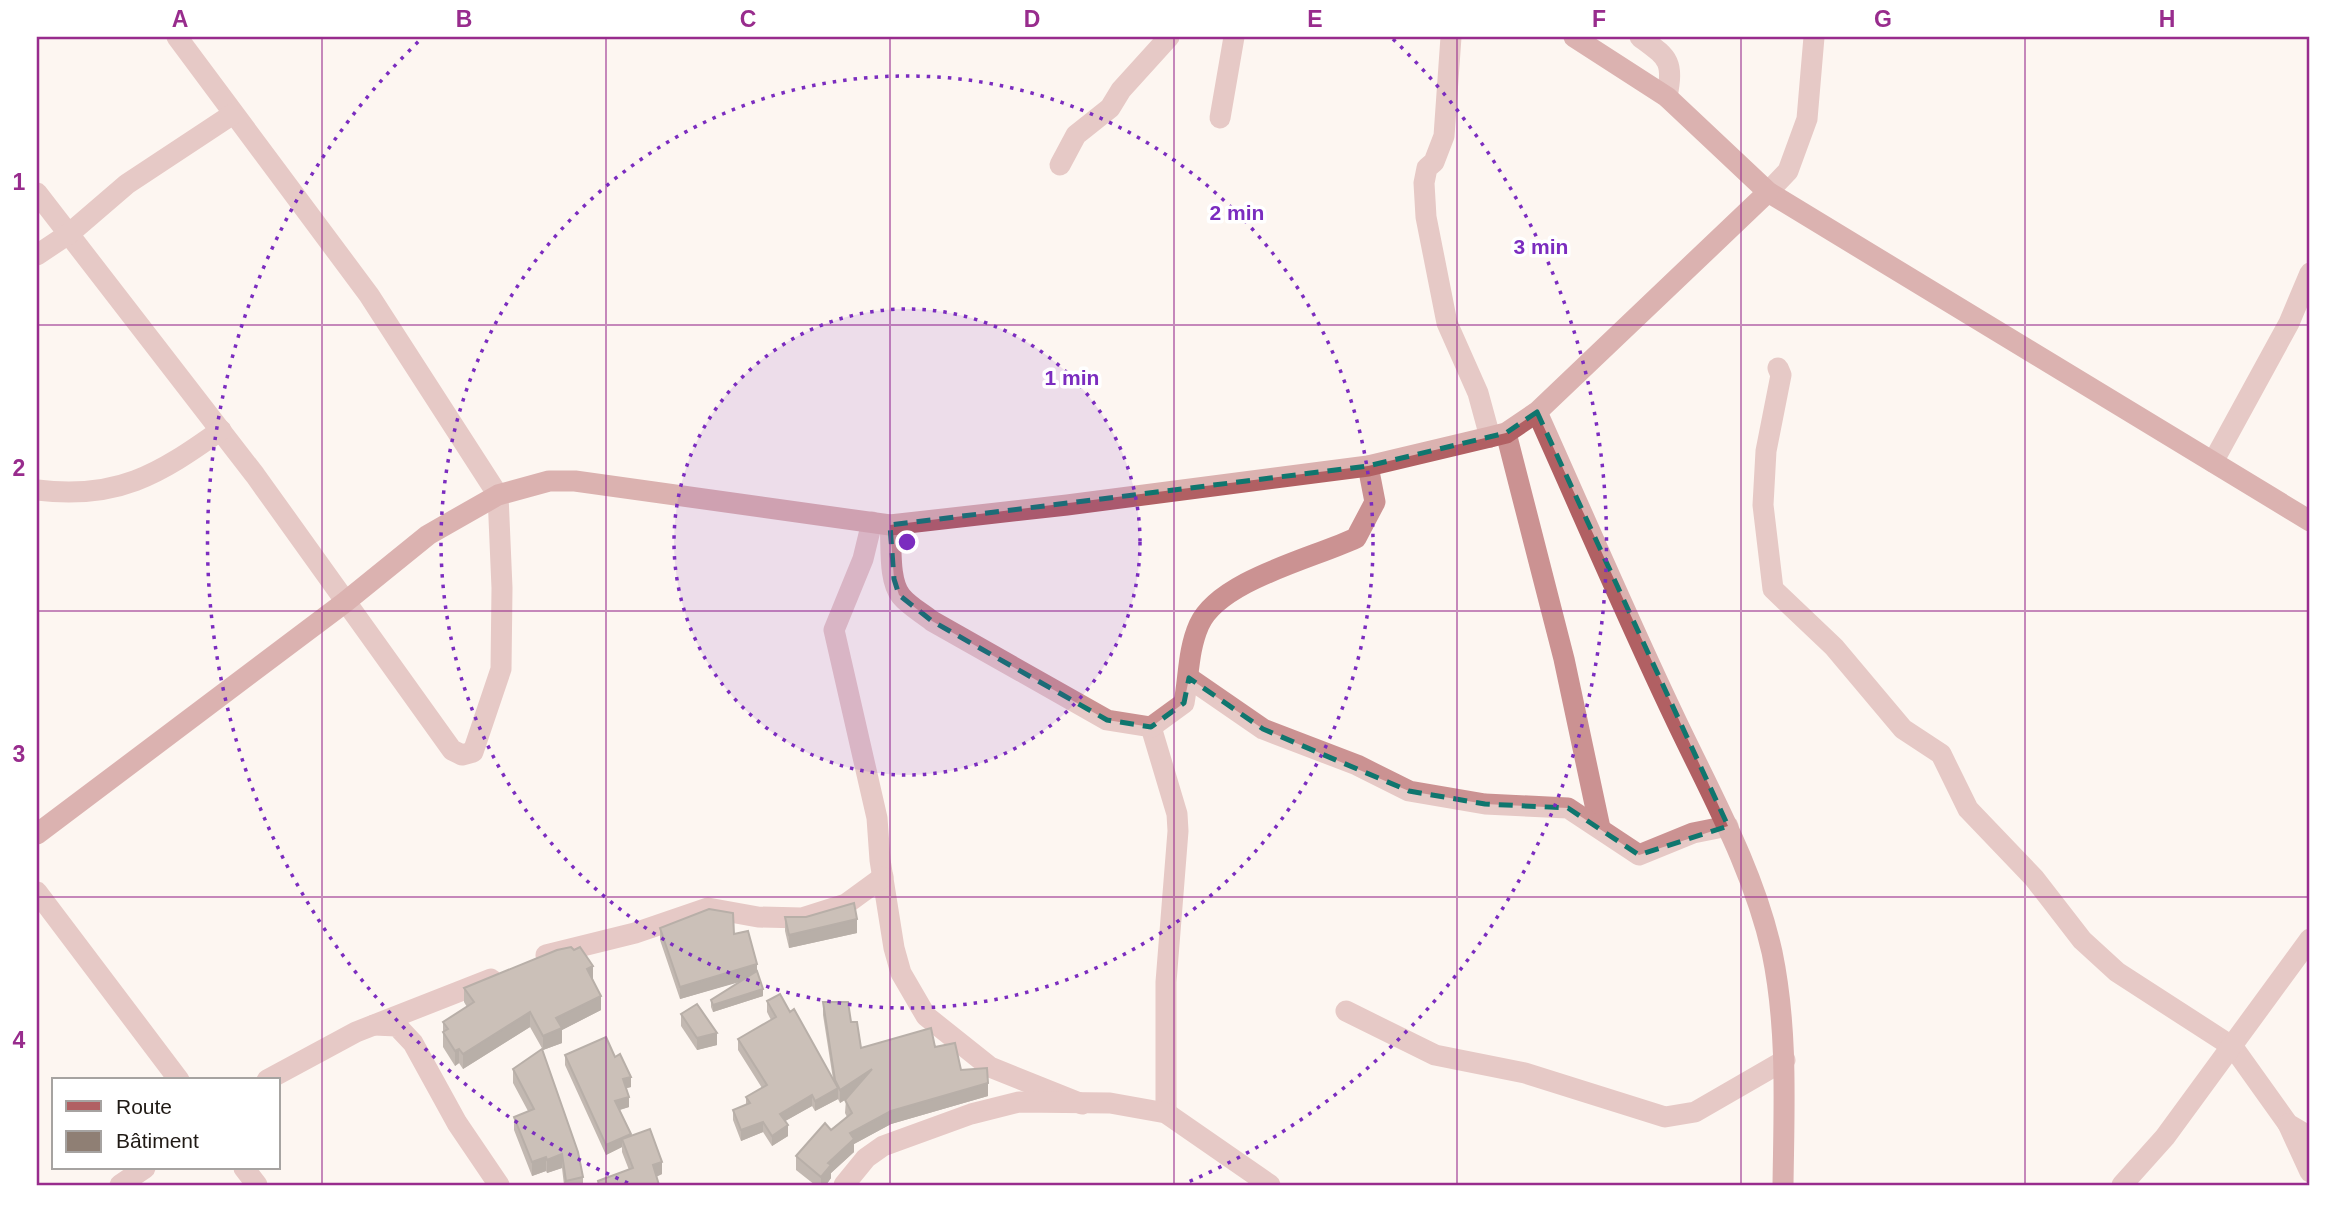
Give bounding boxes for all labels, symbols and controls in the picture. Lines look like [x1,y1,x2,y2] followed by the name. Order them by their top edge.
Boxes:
[172,6,188,32] text: A
[456,6,472,32] text: B
[740,6,756,32] text: C
[1024,6,1040,32] text: D
[1307,6,1323,32] text: E
[1592,6,1606,32] text: F
[1874,6,1892,32] text: G
[2159,6,2175,32] text: H
[13,169,26,195] text: 1
[1210,201,1264,224] text: 2 min
[1514,235,1568,258] text: 3 min
[1045,366,1099,389] text: 1 min
[13,455,25,481] text: 2
[895,530,919,554] centre of rings
[13,741,25,767] text: 3
[13,1027,26,1053] text: 4
[52,1078,280,1170] legend
[116,1095,172,1118] text: Route
[116,1129,199,1152] text: Bâtiment

